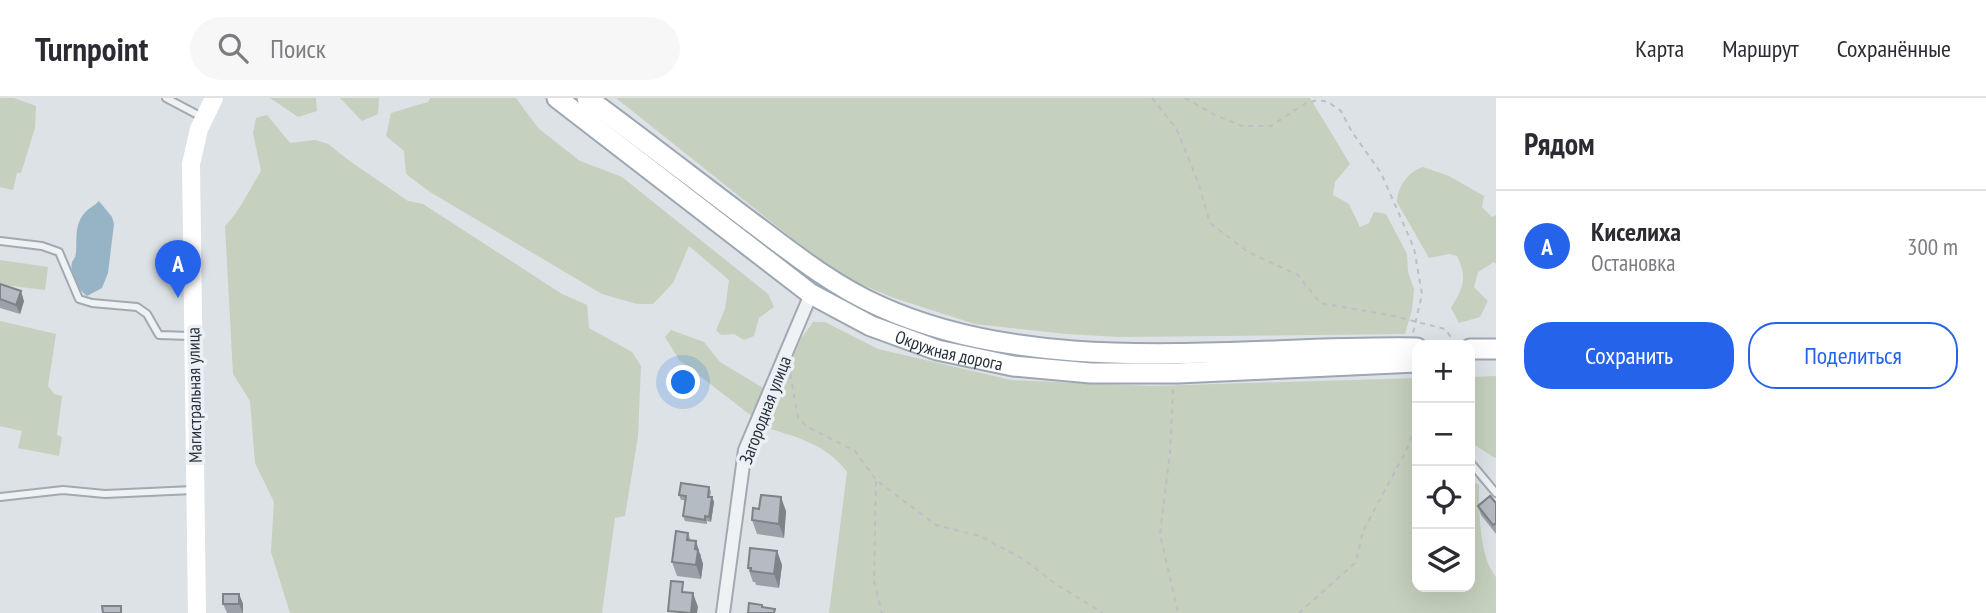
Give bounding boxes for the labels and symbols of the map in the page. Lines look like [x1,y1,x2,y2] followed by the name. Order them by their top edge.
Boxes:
[155,240,201,298] pin: A
[892,324,1005,375] street label: Окружная дорога
[181,327,207,463] street label: Магистральная улица
[734,353,796,467] street label: Загородная улица
[666,365,700,399] your location

